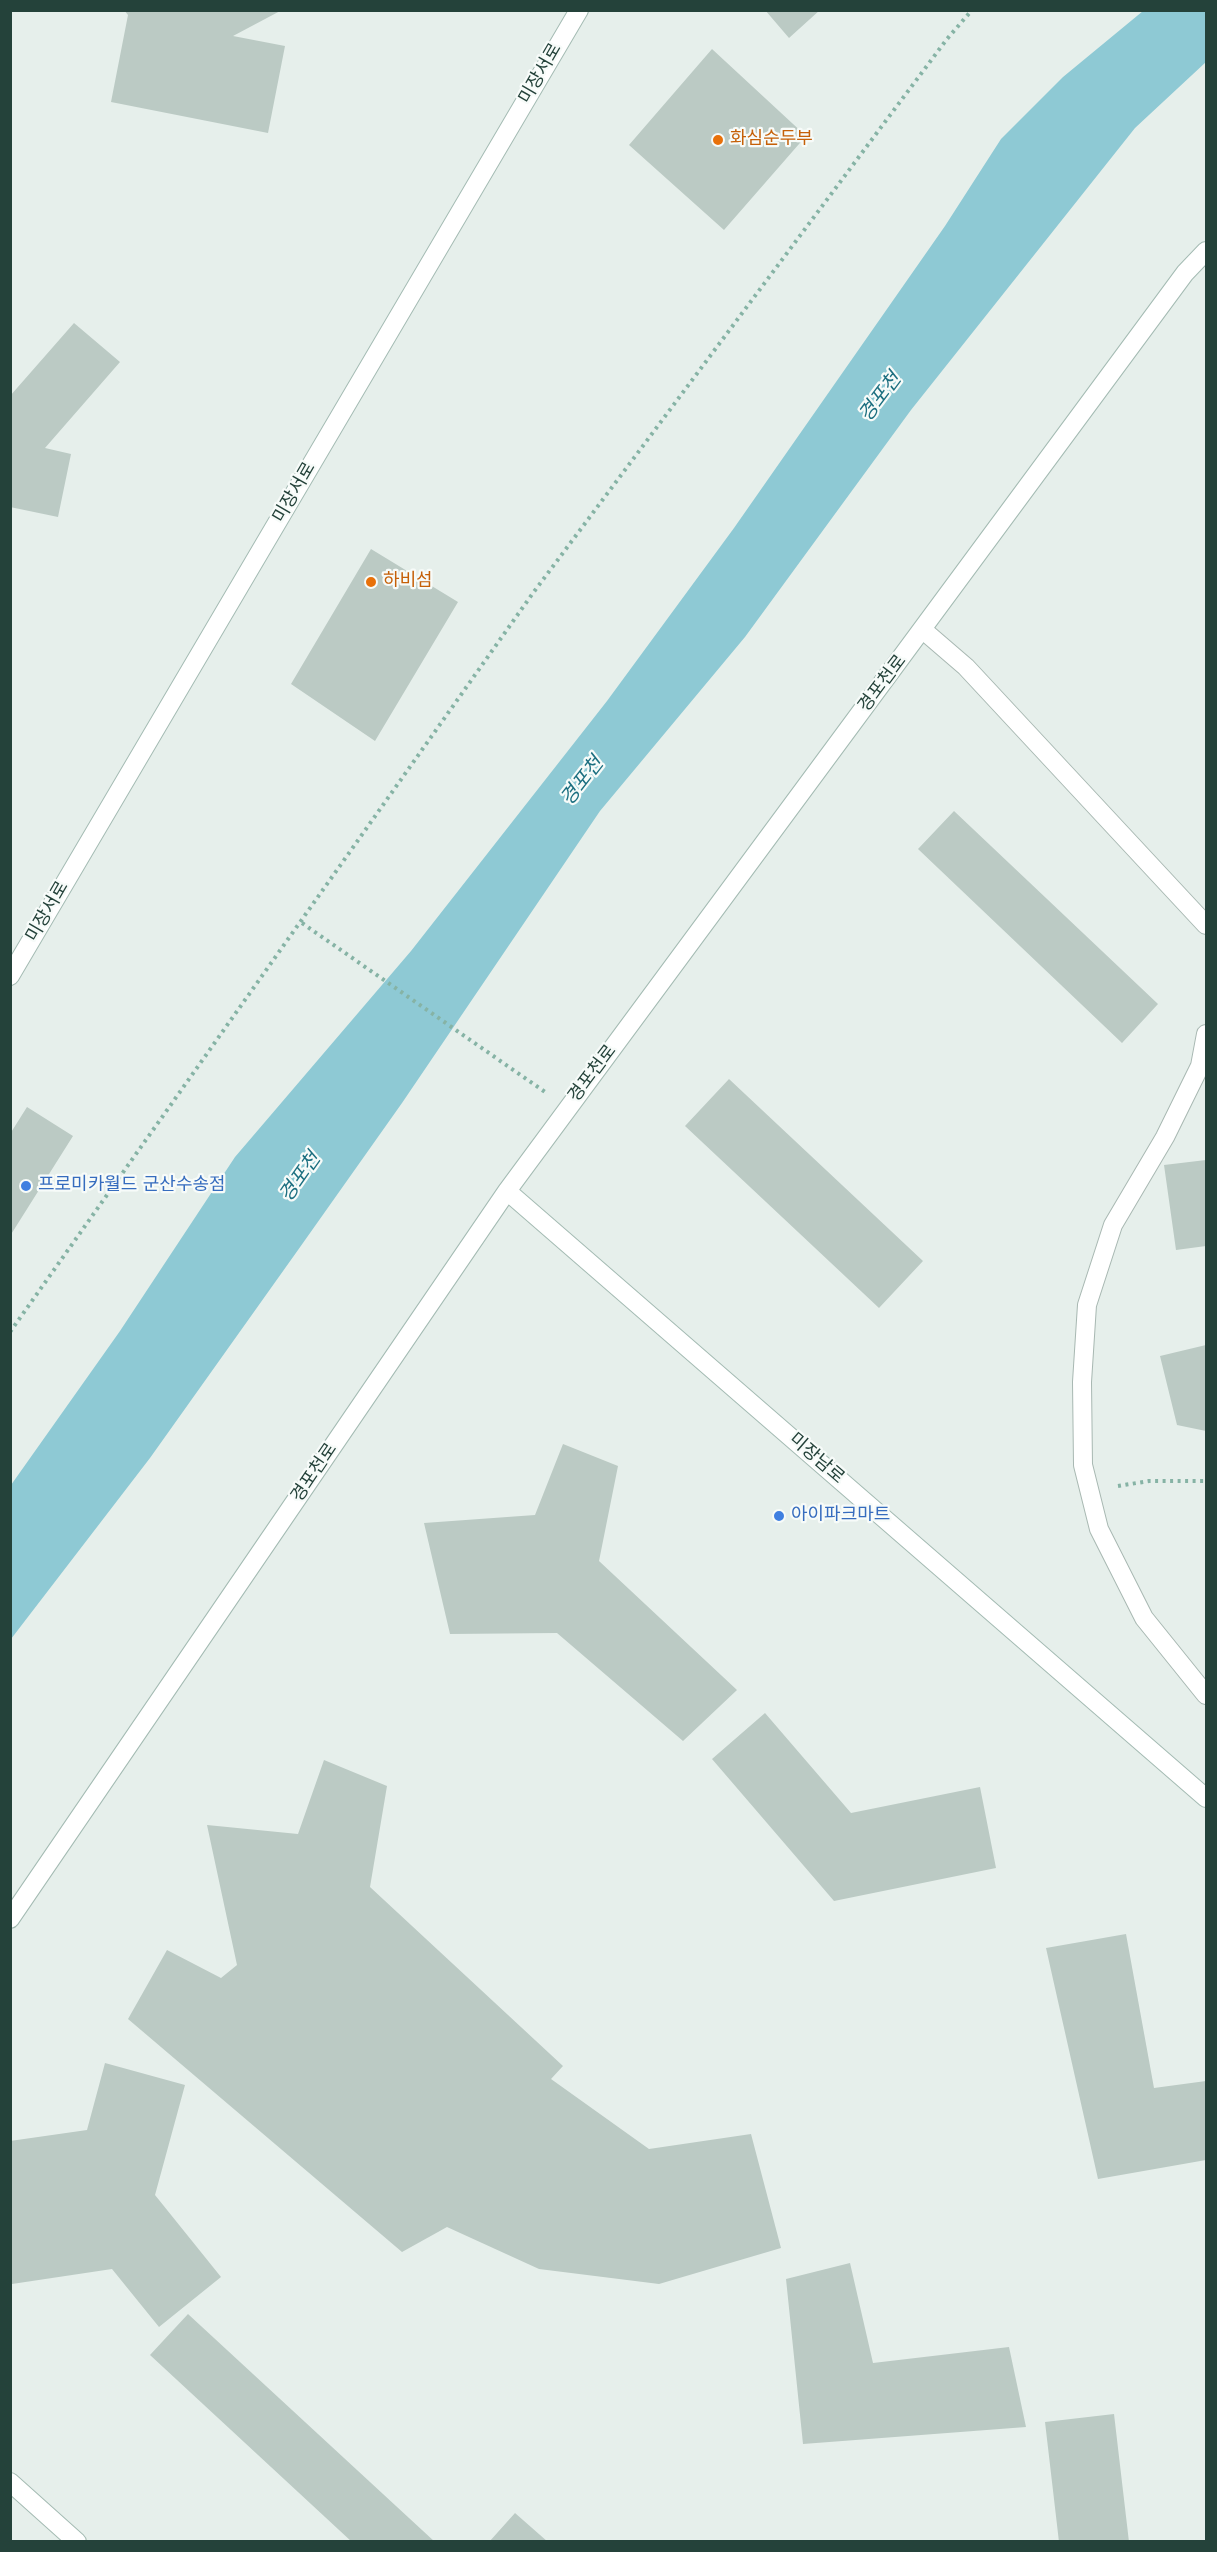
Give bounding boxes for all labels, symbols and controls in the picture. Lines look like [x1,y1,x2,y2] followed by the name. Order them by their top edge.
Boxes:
[515,40,567,108] street label: 미장서로
[730,129,813,151] place label: 화심순두부
[711,133,725,147] marker: 화심순두부
[855,369,907,427] water label: 경포천
[269,459,321,527] street label: 미장서로
[383,571,433,593] place label: 하비섬
[364,575,378,589] marker: 하비섬
[854,651,912,717] street label: 경포천로
[557,753,609,811] water label: 경포천
[22,878,74,946] street label: 미장서로
[564,1041,622,1107] street label: 경포천로
[275,1149,327,1207] water label: 경포천
[38,1175,226,1197] place label: 프로미카월드 군산수송점
[19,1179,33,1193] marker: 프로미카월드 군산수송점
[784,1429,848,1489] street label: 미장남로
[288,1440,342,1506] street label: 경포천로
[791,1505,890,1527] place label: 아이파크마트
[772,1509,786,1523] marker: 아이파크마트

